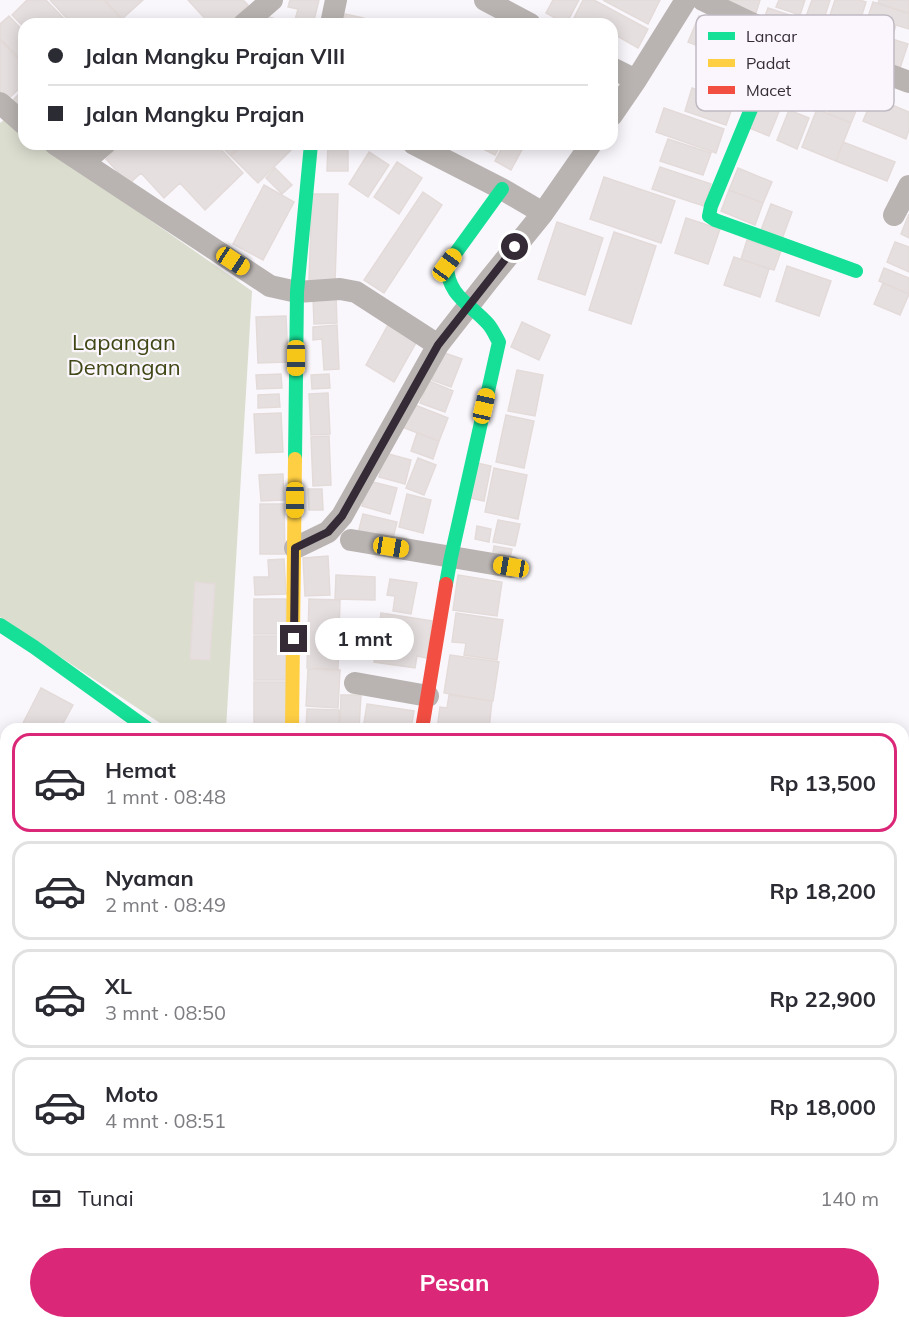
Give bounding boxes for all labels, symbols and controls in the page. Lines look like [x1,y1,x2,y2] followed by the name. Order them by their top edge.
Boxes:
[696,15,894,111] legend
[746,26,797,46] text: Lancar
[84,42,345,70] text: Jalan Mangku Prajan VIII
[746,53,791,73] text: Padat
[746,80,792,100] text: Macet
[84,100,305,128] text: Jalan Mangku Prajan
[501,233,528,260] route start
[213,244,253,278] car
[429,245,465,285] car
[67,328,181,381] park label: Lapangan Demangan
[287,340,305,376] car
[471,386,497,426] car
[286,482,304,518] car
[372,535,410,559] car
[492,555,530,579] car
[315,618,414,660] callout: 1 mnt
[280,625,307,652] route end
[337,626,392,651] text: 1 mnt
[33,756,87,810] icon: car
[105,756,176,784] text: Hemat
[769,769,876,797] text: Rp 13,500
[105,784,226,809] text: 1 mnt · 08:48
[33,864,87,918] icon: car
[105,864,194,892] text: Nyaman
[769,877,876,905] text: Rp 18,200
[105,892,226,917] text: 2 mnt · 08:49
[33,972,87,1026] icon: car
[105,972,132,1000] text: XL
[769,985,876,1013] text: Rp 22,900
[105,1000,226,1025] text: 3 mnt · 08:50
[33,1080,87,1134] icon: car
[105,1080,158,1108] text: Moto
[769,1093,876,1121] text: Rp 18,000
[105,1108,226,1133] text: 4 mnt · 08:51
[30,1182,63,1215] icon: cash
[78,1184,134,1212] text: Tunai
[820,1186,879,1211] text: 140 m
[30,1248,879,1317] button: Pesan

